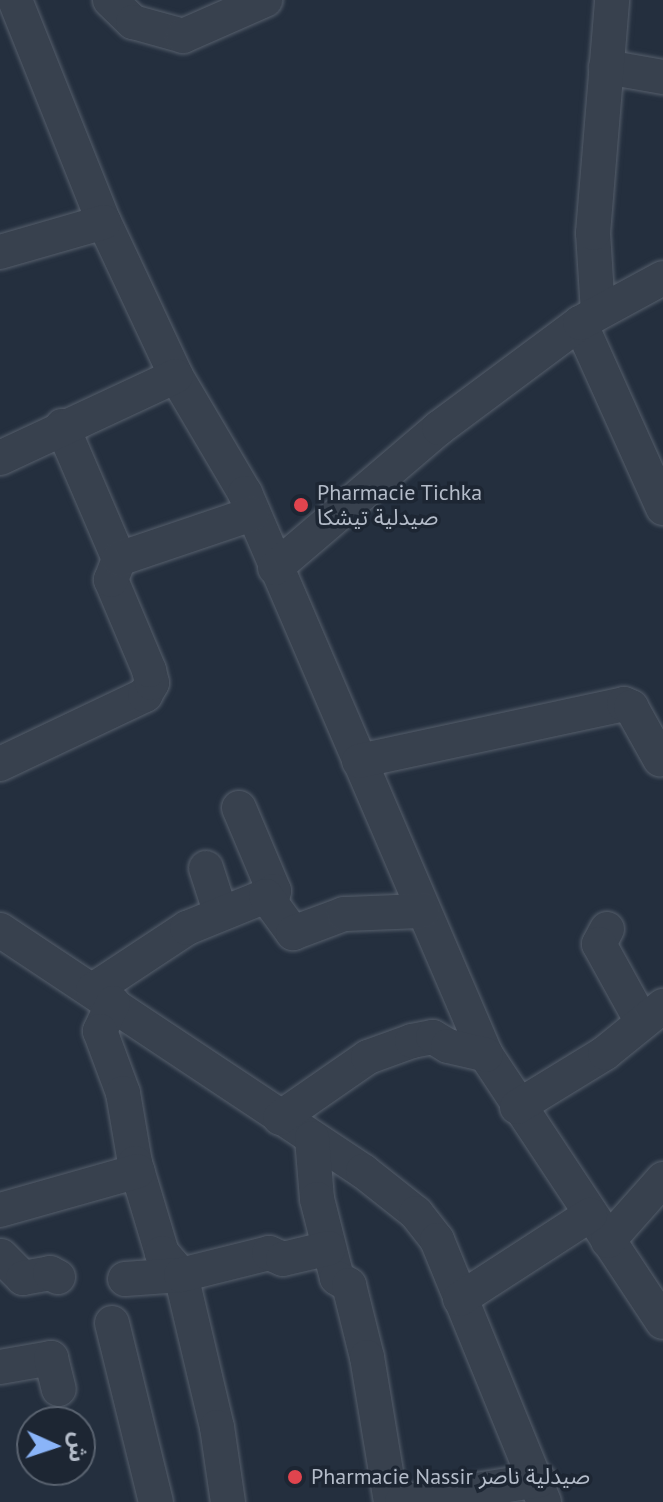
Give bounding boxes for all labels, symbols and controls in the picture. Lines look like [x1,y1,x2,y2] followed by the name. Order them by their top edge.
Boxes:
[317,479,483,530] place label: Pharmacie Tichka صيدلية تيشكا
[292,496,310,514] marker: Pharmacie Tichka صيدلية تيشكا
[16,1406,96,1486] north arrow
[63,1431,93,1463] text: ش
[311,1464,590,1490] place label: Pharmacie Nassir صيدلية ناصر
[286,1468,304,1486] marker: Pharmacie Nassir صيدلية ناصر

